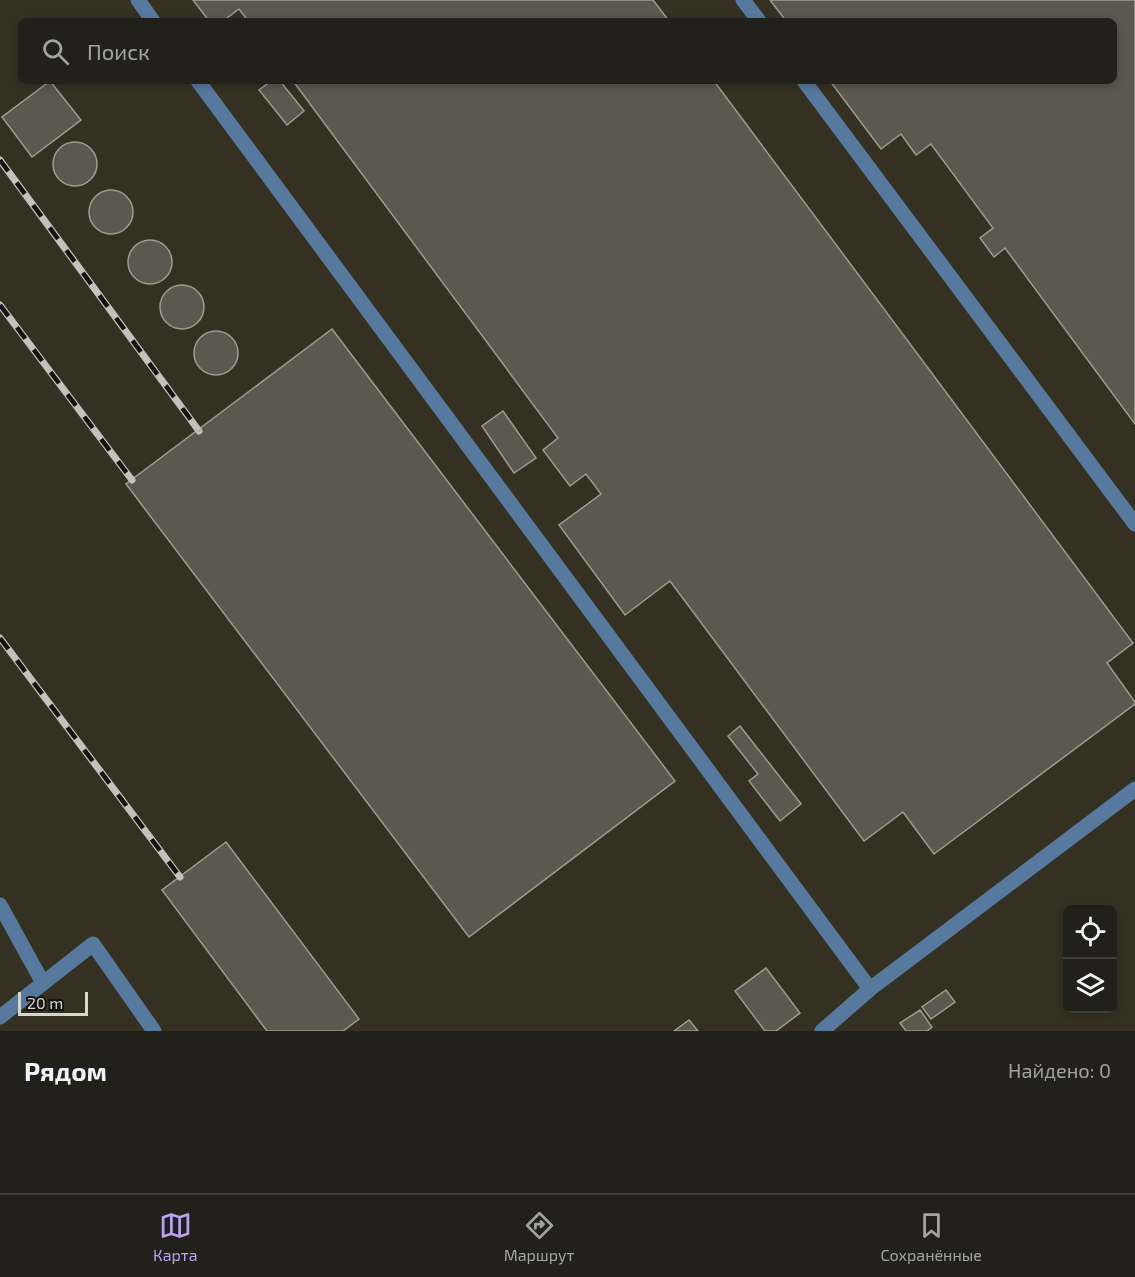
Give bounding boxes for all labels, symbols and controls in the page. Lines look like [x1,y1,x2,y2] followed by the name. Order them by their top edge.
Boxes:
[18,18,1117,84] search box
[39,35,72,68] icon: search
[87,38,150,64] text: Поиск
[1063,905,1117,1013] map controls
[1063,905,1117,959] button: locate
[1063,959,1117,1013] button: layers
[18,989,88,1016] scale bar
[27,993,63,1012] text: 20 m
[24,1055,107,1086] text: Рядом
[1008,1058,1111,1082] text: Найдено: 0
[153,1209,198,1264] tab: Карта
[504,1209,574,1264] tab: Маршрут
[881,1209,982,1264] tab: Сохранённые

